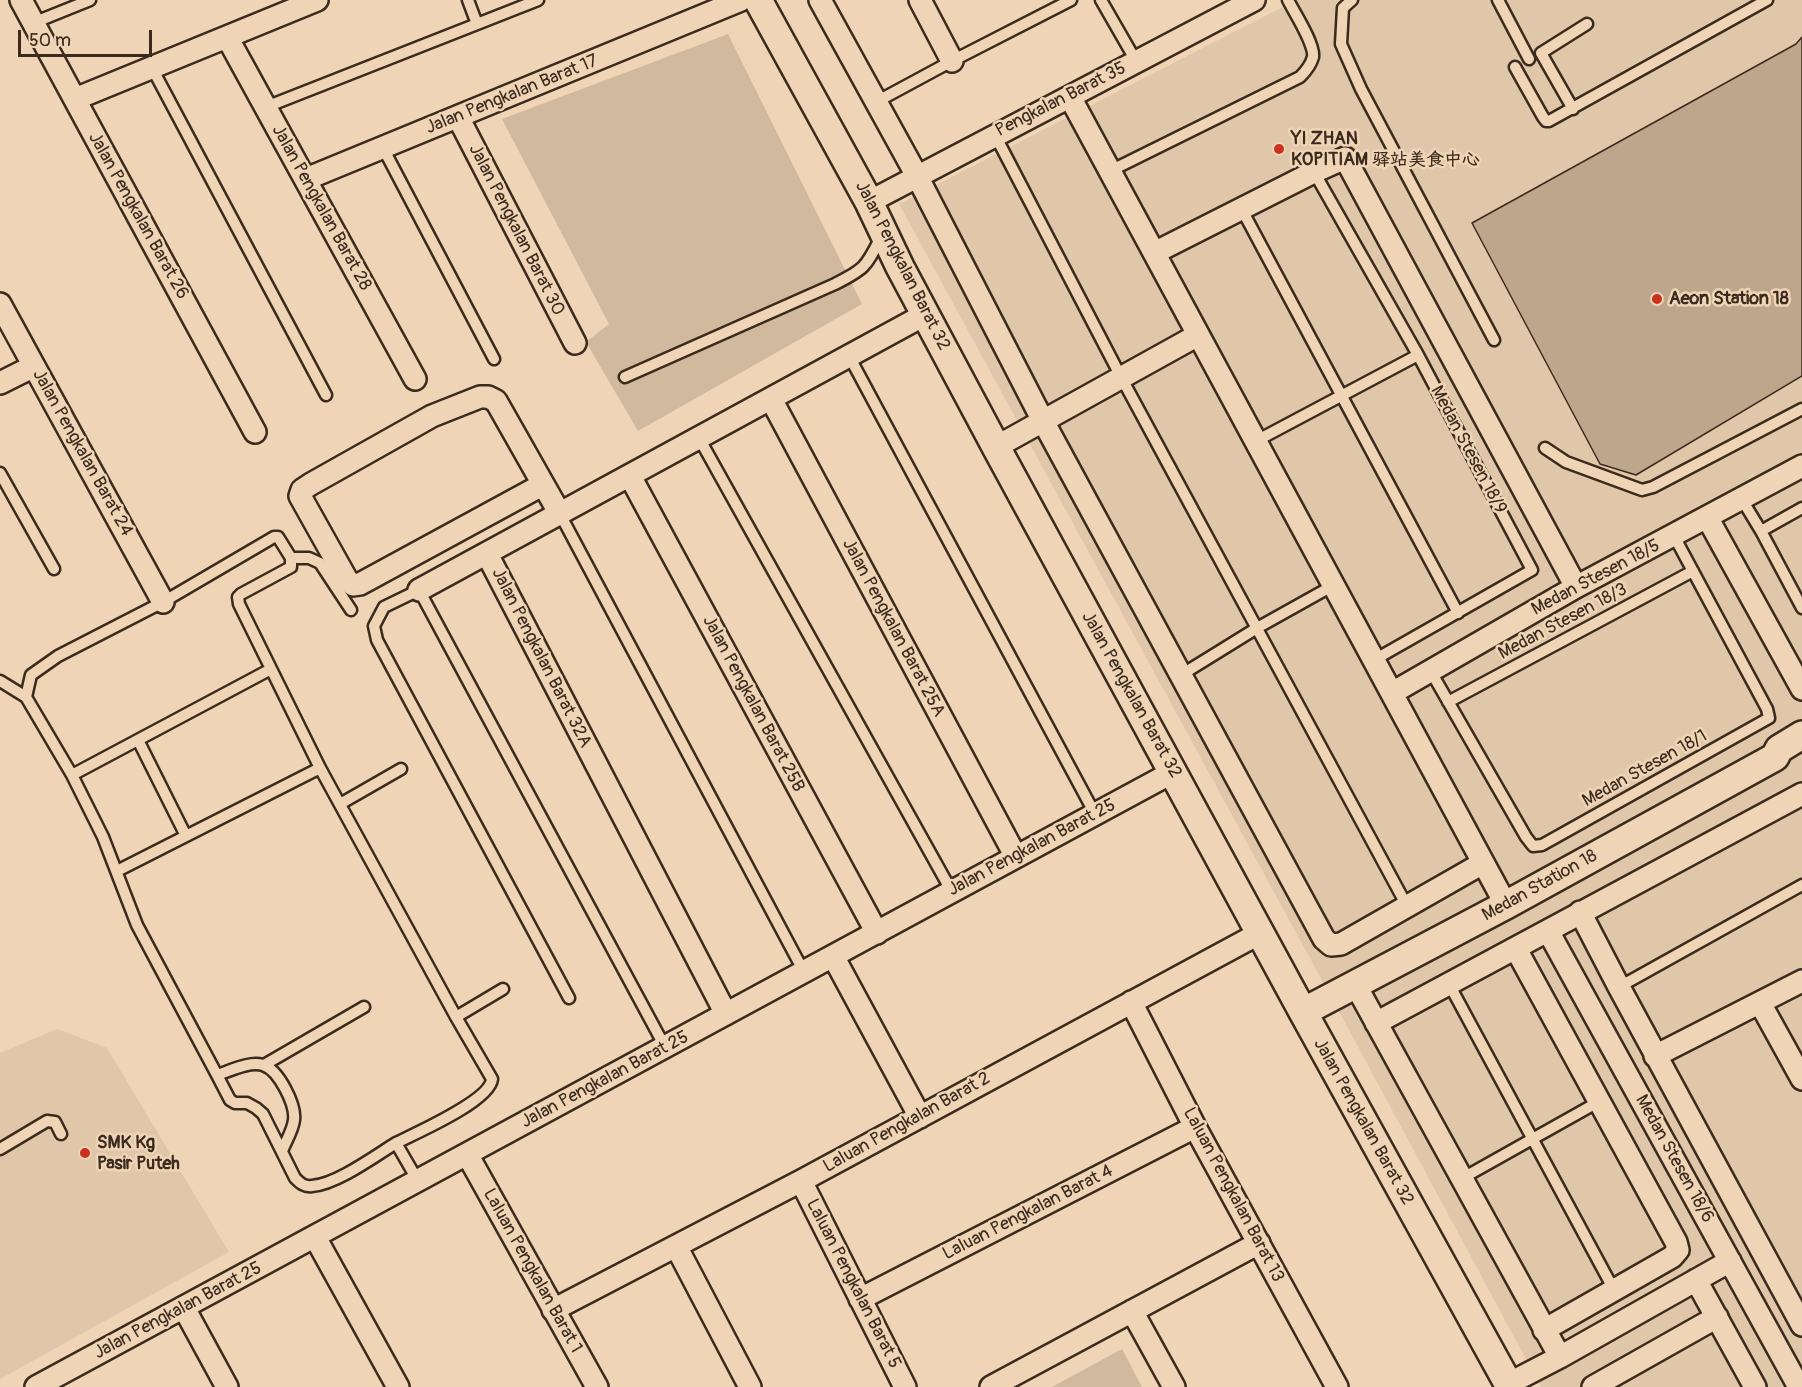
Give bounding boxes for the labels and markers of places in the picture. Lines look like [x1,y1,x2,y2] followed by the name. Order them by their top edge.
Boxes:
[1291,128,1480,170] place label: YI ZHAN KOPITIAM 驿站美食中心
[1272,142,1286,156] marker: YI ZHAN KOPITIAM 驿站美食中心
[1669,288,1789,310] place label: Aeon Station 18
[1650,292,1664,306] marker: Aeon Station 18
[97,1132,180,1174] place label: SMK Kg Pasir Puteh
[78,1146,92,1160] marker: SMK Kg Pasir Puteh

